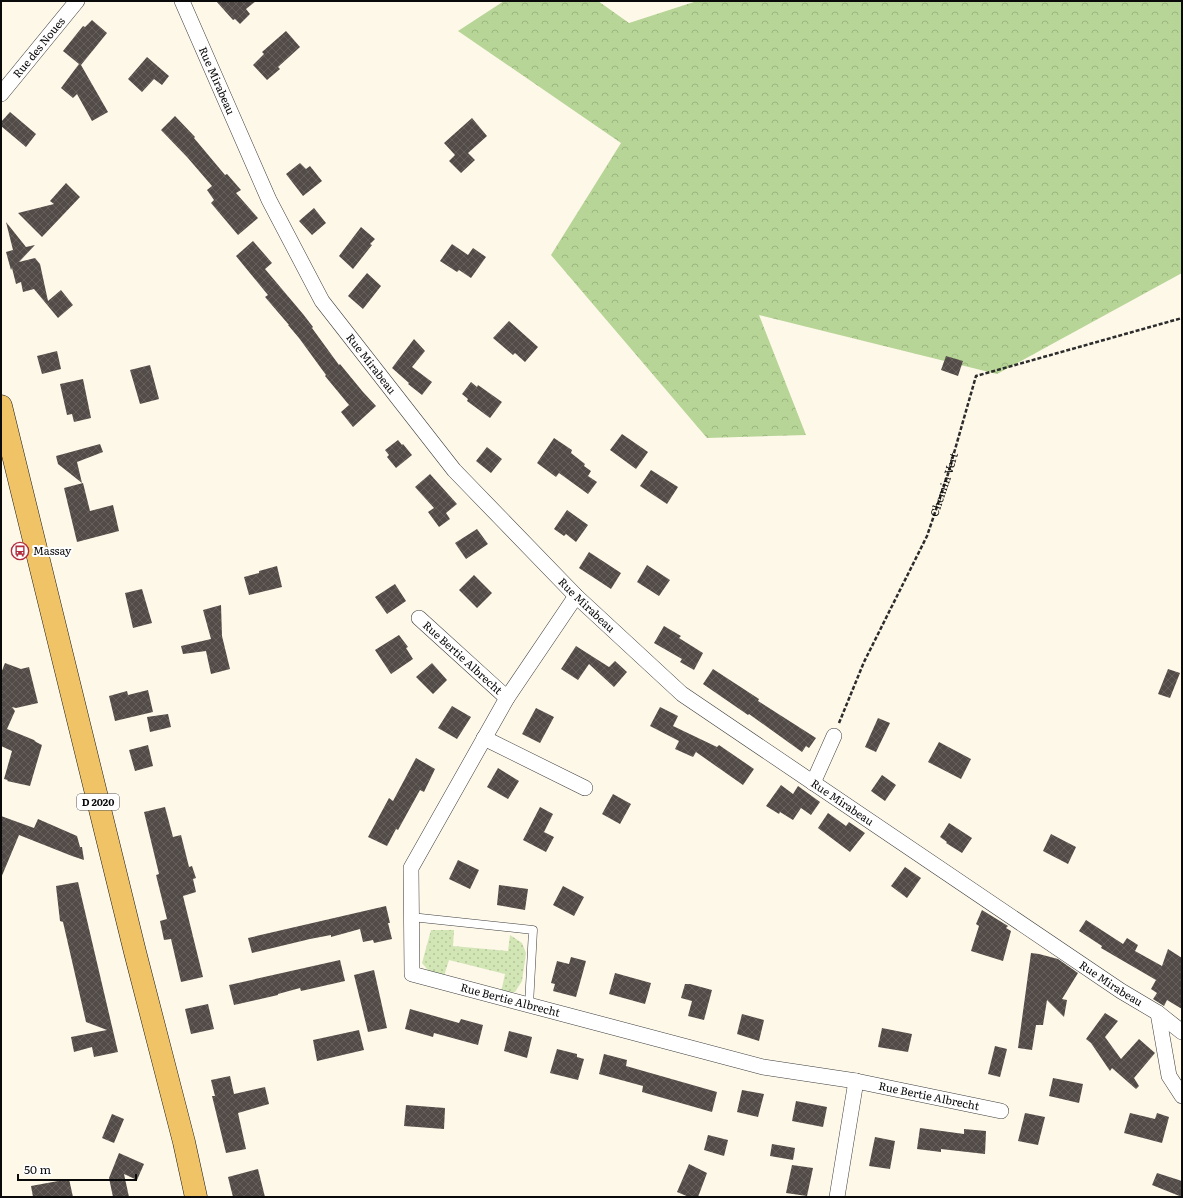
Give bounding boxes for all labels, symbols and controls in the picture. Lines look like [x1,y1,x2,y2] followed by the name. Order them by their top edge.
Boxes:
[8,13,68,81] street label: Rue des Noues
[196,44,240,117] street label: Rue Mirabeau
[343,330,401,397] street label: Rue Mirabeau
[925,450,961,518] street label: Chemin Vert
[10,541,30,561] bus stop icon: Massay
[33,542,72,558] place label: Massay
[555,574,619,635] street label: Rue Mirabeau
[420,617,507,698] street label: Rue Bertie Albrecht
[808,775,878,829] street label: Rue Mirabeau
[77,794,119,810] road number: D 2020
[1077,956,1146,1009] street label: Rue Mirabeau
[459,978,563,1020] street label: Rue Bertie Albrecht
[877,1077,981,1113] street label: Rue Bertie Albrecht
[18,1156,136,1182] scale bar
[24,1160,51,1178] text: 50 m

